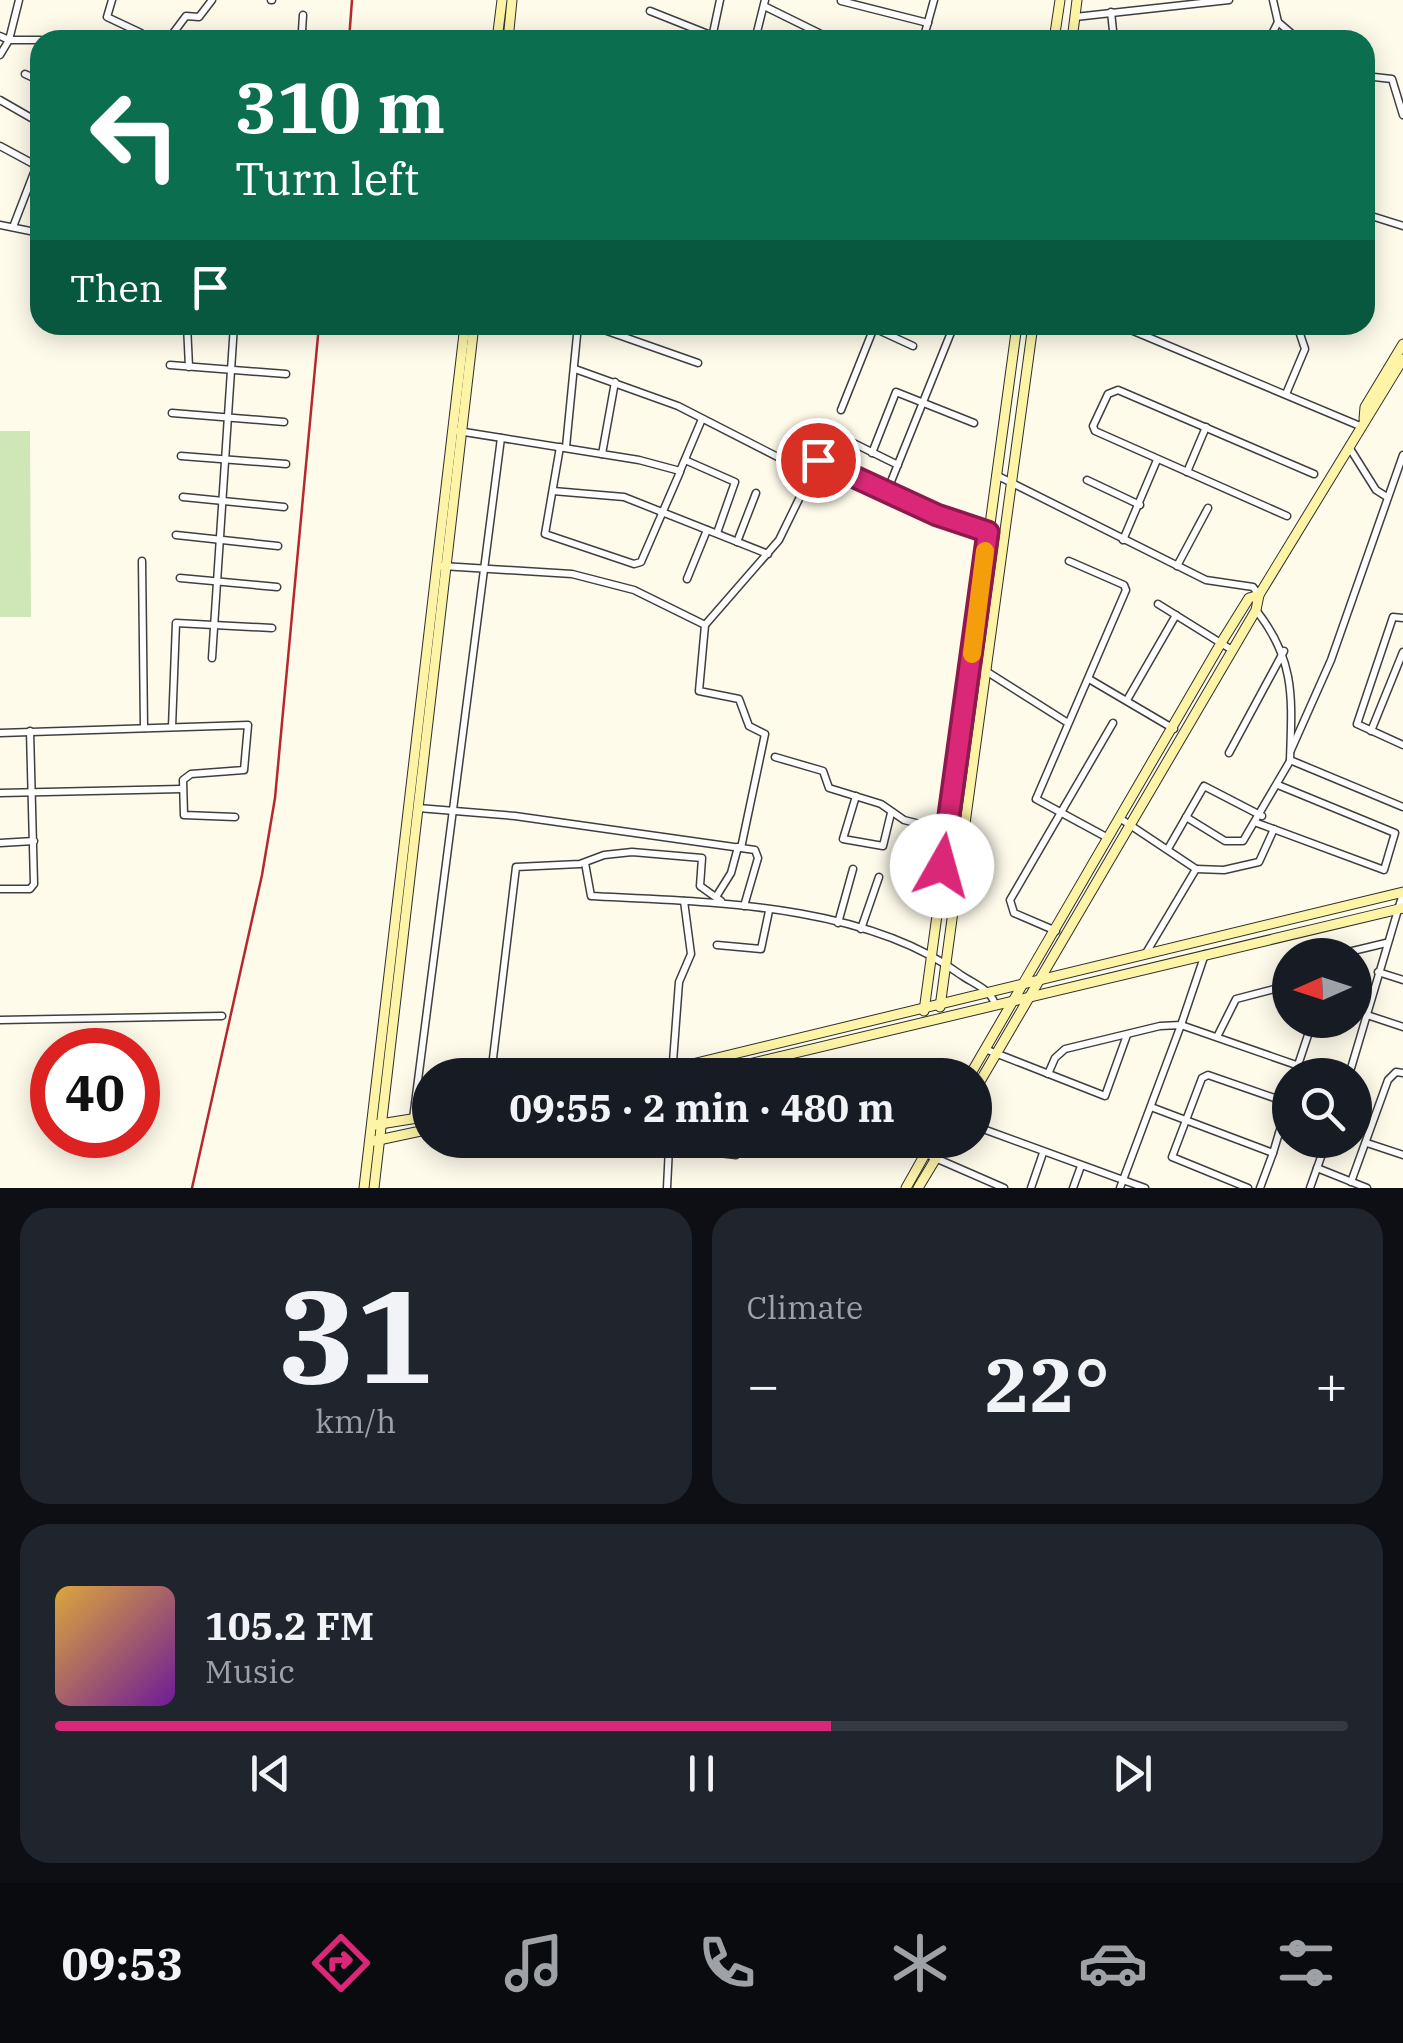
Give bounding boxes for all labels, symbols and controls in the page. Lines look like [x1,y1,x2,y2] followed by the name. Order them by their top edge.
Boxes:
[235,61,445,152] text: 310 m
[70,70,200,200] icon: left
[235,149,419,207] text: Turn left
[183,260,238,315] icon: arrive
[70,263,163,312] text: Then
[776,418,861,503] pin
[791,433,846,488] icon: arrive
[890,814,994,918] position arrow
[1272,938,1372,1038] north arrow
[1272,938,1372,1158] map controls
[30,1028,160,1158] speed limit sign: 40
[1272,1058,1372,1158] button: search
[509,1083,895,1132] text: 09:55 · 2 min · 480 m
[278,1250,434,1419] text: 31
[747,1286,863,1328] text: Climate
[985,1335,1110,1433] text: 22°
[747,1349,780,1420] text: −
[1315,1349,1348,1420] text: +
[315,1400,396,1442] text: km/h
[205,1601,374,1650] text: 105.2 FM
[205,1650,295,1692] text: Music
[243,1746,298,1801] icon: previous
[674,1746,729,1801] icon: pause
[1105,1746,1160,1801] icon: next
[306,1928,376,1998] icon: directions
[499,1928,569,1998] icon: music
[692,1928,762,1998] icon: phone
[885,1928,955,1998] icon: climate
[1078,1928,1148,1998] icon: car
[1271,1928,1341,1998] icon: filters
[62,1934,183,1992] text: 09:53

